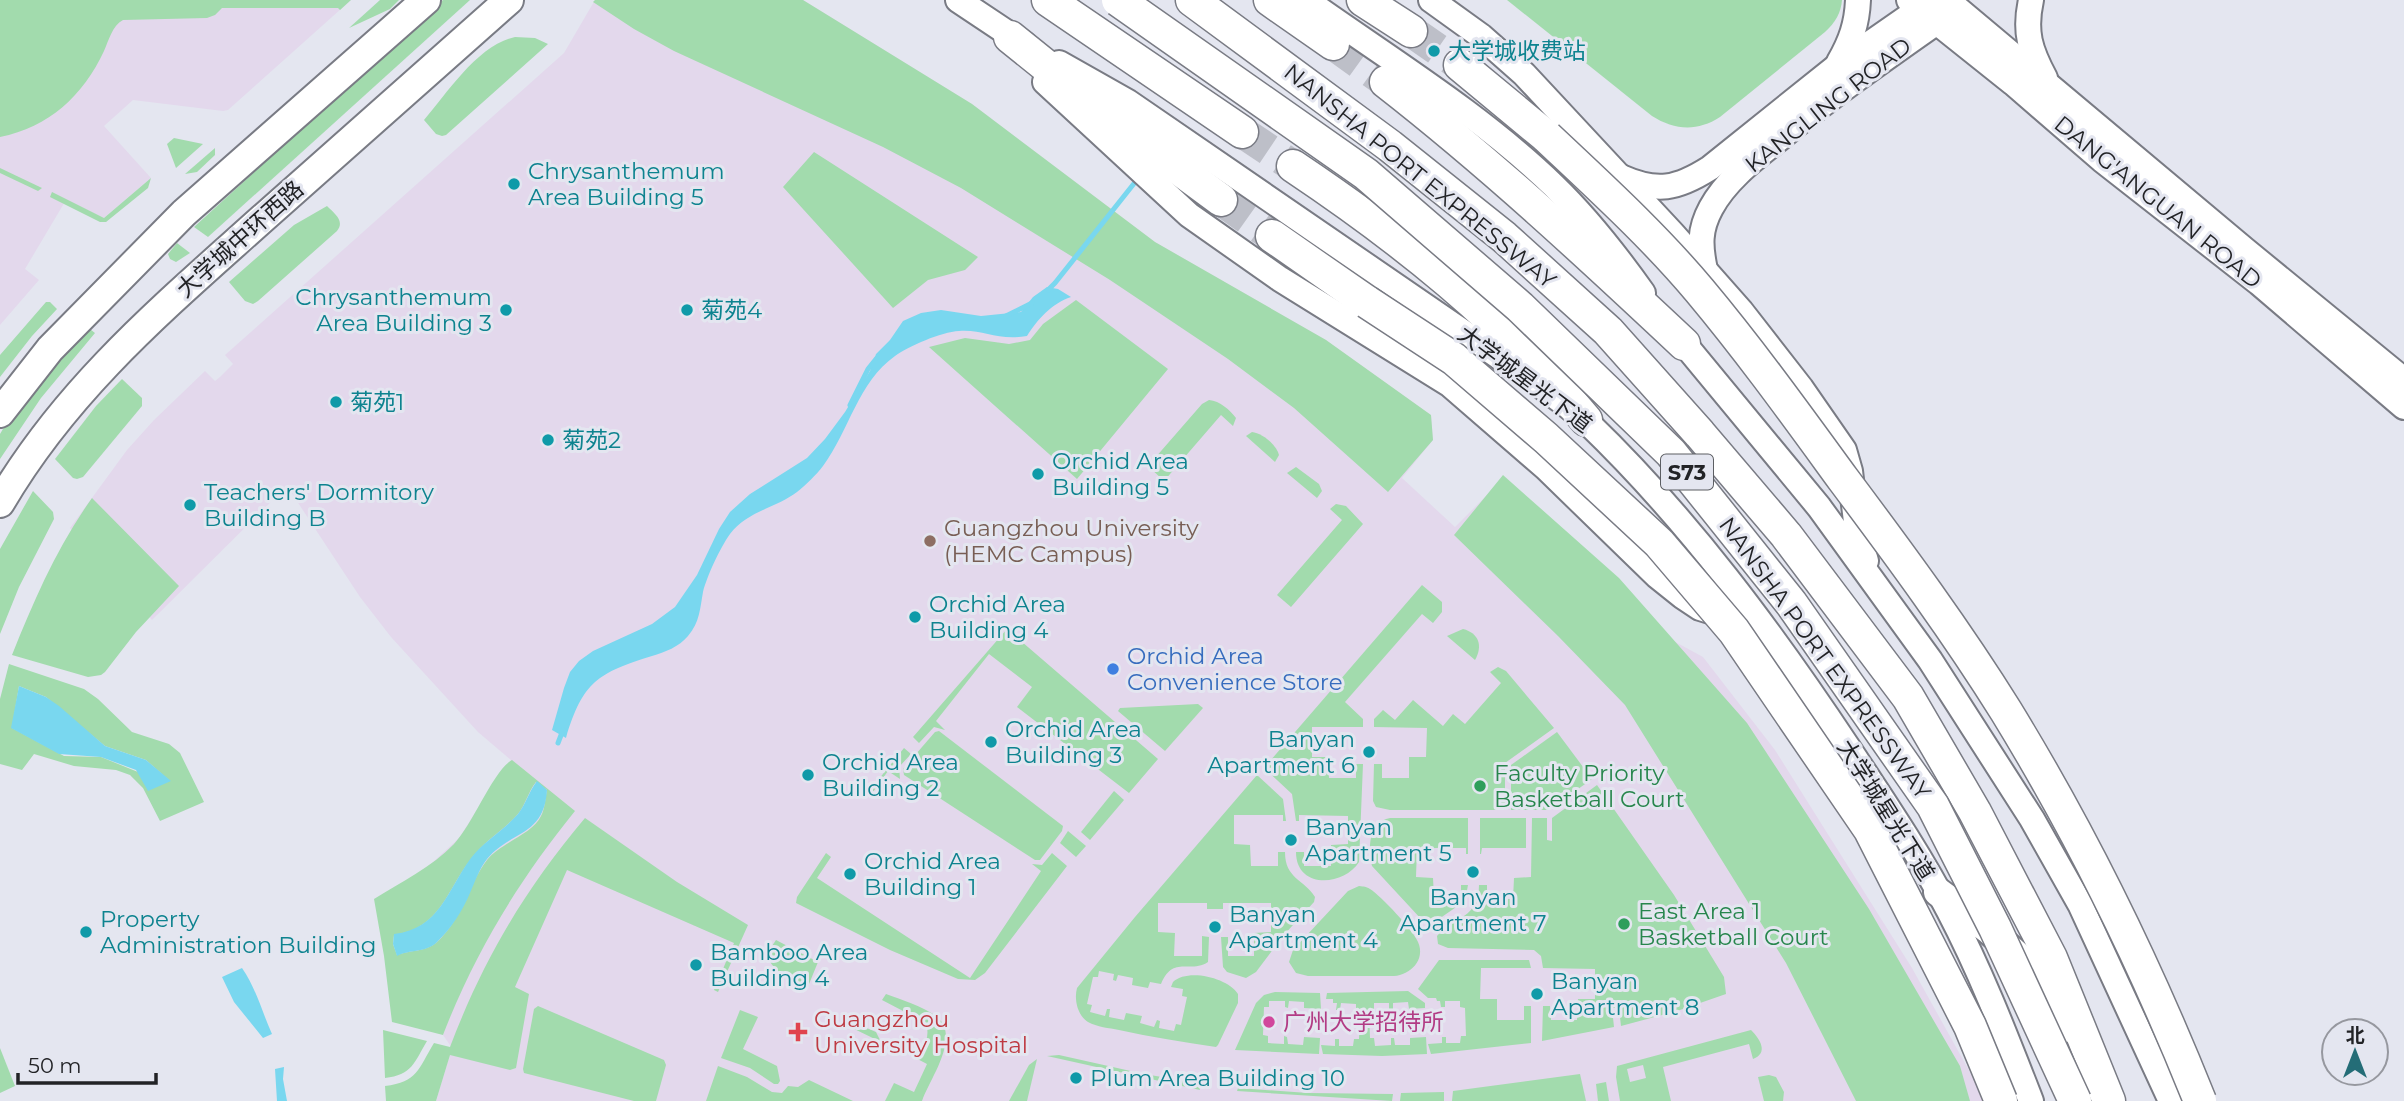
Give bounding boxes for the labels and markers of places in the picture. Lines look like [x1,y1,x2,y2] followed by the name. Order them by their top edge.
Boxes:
[1448,37,1586,65] place label: 大学城收费站
[1426,43,1442,59] marker: 大学城收费站
[528,157,725,211] place label: Chrysanthemum Area Building 5
[506,176,522,192] marker: Chrysanthemum Area Building 5
[295,283,492,337] place label: Chrysanthemum Area Building 3
[701,296,762,324] place label: 菊苑4
[498,302,514,318] marker: Chrysanthemum Area Building 3
[679,302,695,318] marker: 菊苑4
[350,388,404,416] place label: 菊苑1
[328,394,344,410] marker: 菊苑1
[562,426,621,454] place label: 菊苑2
[540,432,556,448] marker: 菊苑2
[1052,447,1189,501] place label: Orchid Area Building 5
[1030,466,1046,482] marker: Orchid Area Building 5
[204,478,435,532] place label: Teachers' Dormitory Building B
[182,497,198,513] marker: Teachers' Dormitory Building B
[944,514,1199,568] place label: Guangzhou University (HEMC Campus)
[922,533,938,549] marker: Guangzhou University (HEMC Campus)
[929,590,1066,644] place label: Orchid Area Building 4
[907,609,923,625] marker: Orchid Area Building 4
[1127,642,1343,696] place label: Orchid Area Convenience Store
[1105,661,1121,677] marker: Orchid Area Convenience Store
[1005,715,1142,769] place label: Orchid Area Building 3
[1207,725,1355,779] place label: Banyan Apartment 6
[983,734,999,750] marker: Orchid Area Building 3
[1361,744,1377,760] marker: Banyan Apartment 6
[822,748,959,802] place label: Orchid Area Building 2
[1494,759,1685,813] place label: Faculty Priority Basketball Court
[800,767,816,783] marker: Orchid Area Building 2
[1472,778,1488,794] marker: Faculty Priority Basketball Court
[1305,813,1452,867] place label: Banyan Apartment 5
[1283,832,1299,848] marker: Banyan Apartment 5
[864,847,1001,901] place label: Orchid Area Building 1
[1465,864,1481,880] marker: Banyan Apartment 7
[842,866,858,882] marker: Orchid Area Building 1
[1399,883,1547,937] place label: Banyan Apartment 7
[1638,897,1829,951] place label: East Area 1 Basketball Court
[1229,900,1378,954] place label: Banyan Apartment 4
[100,905,377,959] place label: Property Administration Building
[1616,916,1632,932] marker: East Area 1 Basketball Court
[1207,919,1223,935] marker: Banyan Apartment 4
[78,924,94,940] marker: Property Administration Building
[710,938,868,992] place label: Bamboo Area Building 4
[688,957,704,973] marker: Bamboo Area Building 4
[1551,967,1699,1021] place label: Banyan Apartment 8
[1529,986,1545,1002] marker: Banyan Apartment 8
[814,1005,1028,1059] place label: Guangzhou University Hospital
[1283,1008,1444,1036] place label: 广州大学招待所
[1261,1014,1277,1030] marker: 广州大学招待所
[788,1022,808,1042] marker: Guangzhou University Hospital
[1090,1064,1345,1092] place label: Plum Area Building 10
[1068,1070,1084,1086] marker: Plum Area Building 10

